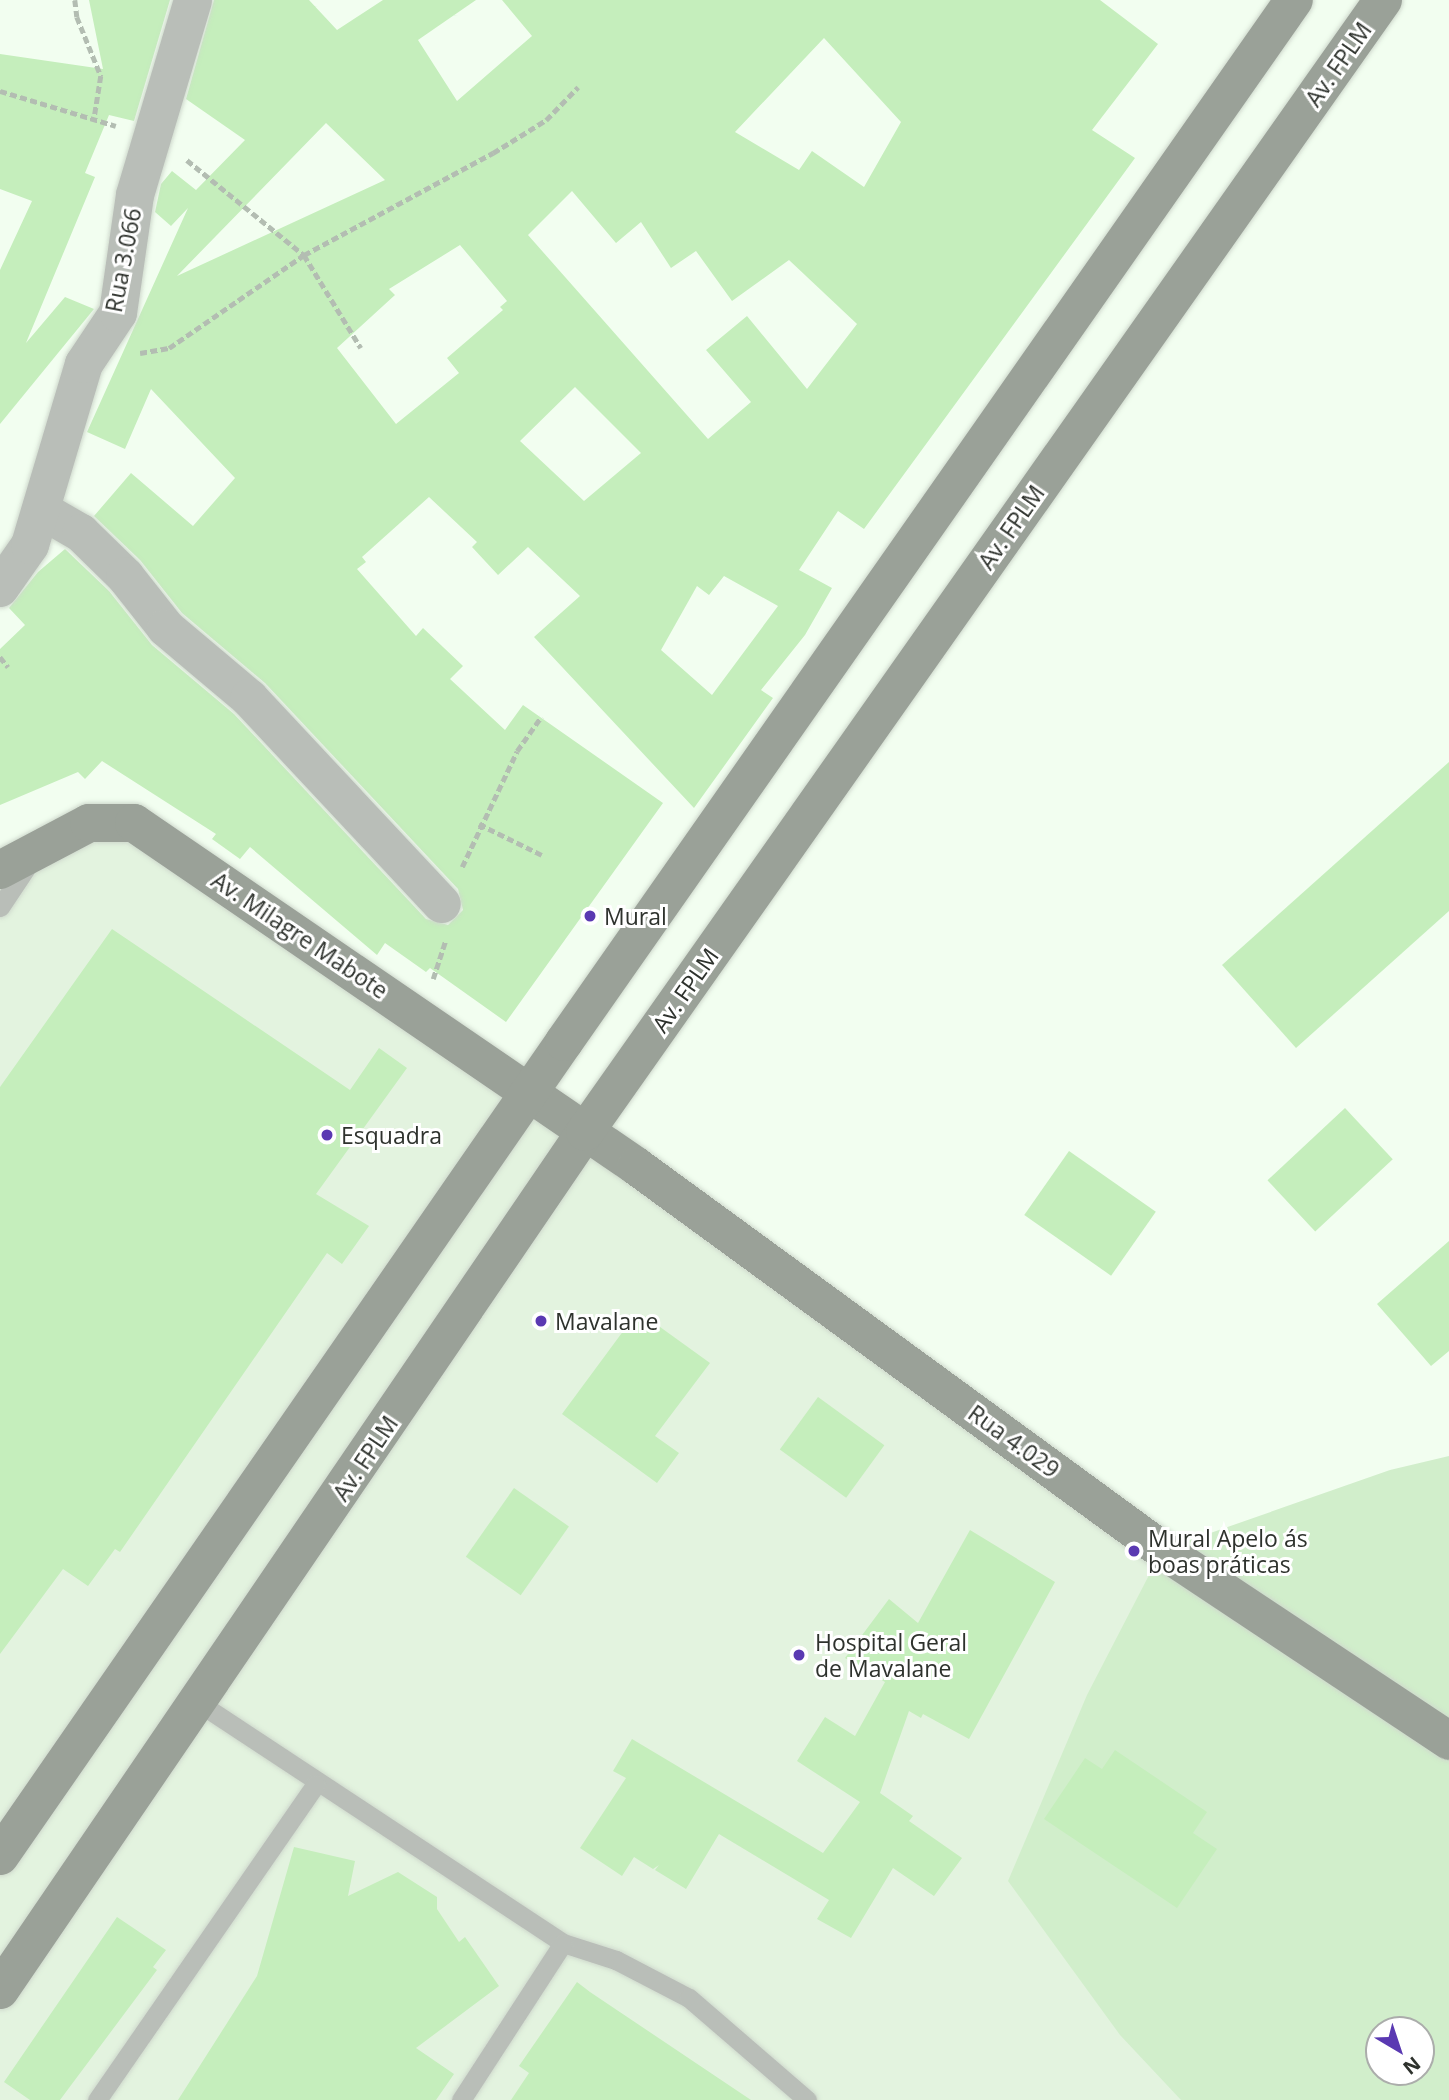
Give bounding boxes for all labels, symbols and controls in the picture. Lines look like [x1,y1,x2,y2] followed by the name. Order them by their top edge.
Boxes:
[1299,17,1377,111] street label: Av. FPLM
[99,205,147,315] street label: Rua 3.066
[972,480,1050,574] street label: Av. FPLM
[207,866,393,1004] street label: Av. Milagre Mabote
[604,902,667,930] place label: Mural
[582,908,598,924] marker: Mural
[646,943,724,1037] street label: Av. FPLM
[341,1121,442,1149] place label: Esquadra
[319,1127,335,1143] marker: Esquadra
[555,1307,658,1335] place label: Mavalane
[533,1313,549,1329] marker: Mavalane
[963,1399,1065,1483] street label: Rua 4.029
[327,1410,403,1506] street label: Av. FPLM
[1148,1524,1308,1578] place label: Mural Apelo ás boas práticas
[1126,1543,1142,1559] marker: Mural Apelo ás boas práticas
[815,1628,967,1682] place label: Hospital Geral de Mavalane
[789,1645,809,1665] marker: Hospital Geral de Mavalane
[1365,2016,1435,2086] north arrow
[1398,2051,1426,2081] text: N

